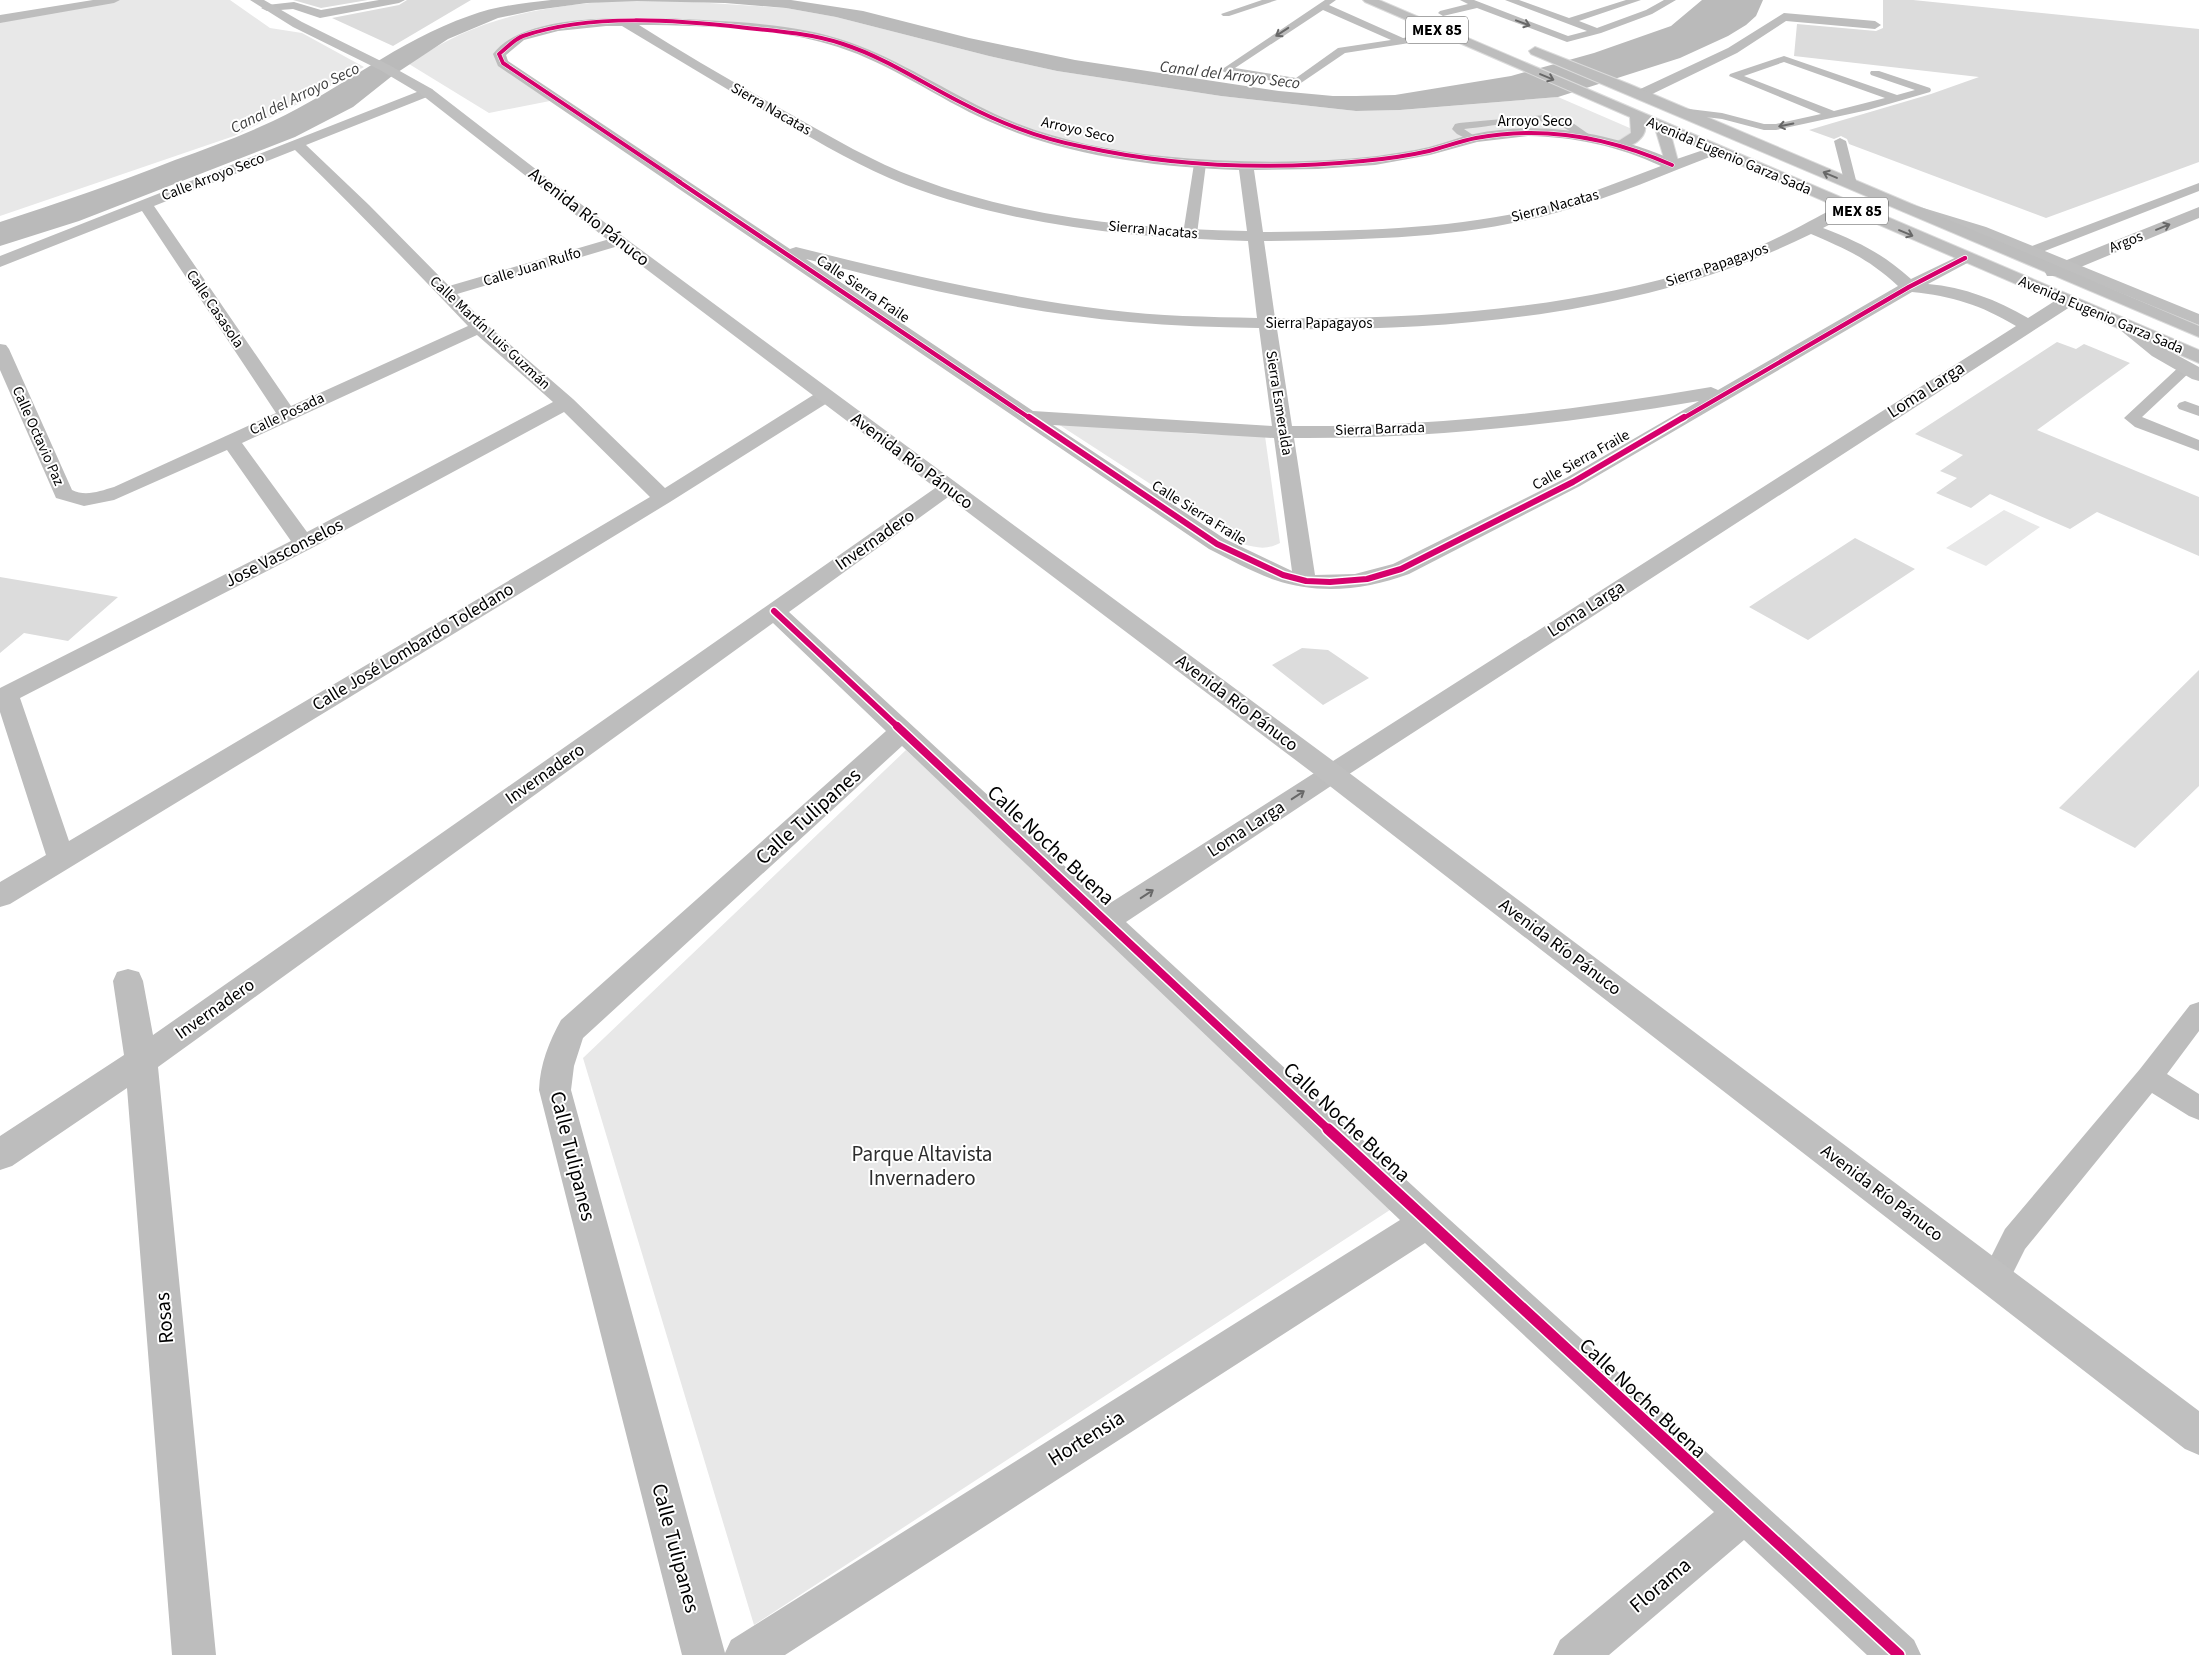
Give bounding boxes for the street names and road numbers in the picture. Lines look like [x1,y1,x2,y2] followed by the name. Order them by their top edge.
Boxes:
[1406,16,1468,44] road number: MEX 85
[727,77,815,141] street label: Sierra Nacatas
[1039,111,1117,149] street label: Arroyo Seco
[1498,111,1572,132] street label: Arroyo Seco
[1643,112,1815,200] street label: Avenida Eugenio Garza Sada
[158,148,268,206] street label: Calle Arroyo Seco
[523,162,655,272] street label: Avenida Río Pánuco
[1509,184,1601,228] street label: Sierra Nacatas
[1826,198,1888,225] road number: MEX 85
[1107,216,1199,244] street label: Sierra Nacatas
[2106,226,2146,258] street label: Argos
[1663,238,1771,292] street label: Sierra Papagayos
[481,242,583,292] street label: Calle Juan Rulfo
[812,250,914,328] street label: Calle Sierra Fraile
[181,266,249,352] street label: Calle Casasola
[425,271,555,395] street label: Calle Martín Luis Guzmán
[2015,271,2187,359] street label: Avenida Eugenio Garza Sada
[1265,313,1373,334] street label: Sierra Papagayos
[1260,349,1298,457] street label: Sierra Esmeralda
[1882,356,1970,424] street label: Loma Larga
[7,383,69,489] street label: Calle Octavio Paz
[246,388,328,440] street label: Calle Posada
[846,407,978,515] street label: Avenida Río Pánuco
[1335,417,1425,441] street label: Sierra Barrada
[1528,425,1634,495] street label: Calle Sierra Fraile
[1147,475,1251,551] street label: Calle Sierra Fraile
[830,503,920,577] street label: Invernadero
[221,512,347,594] street label: Jose Vasconselos
[1542,575,1630,643] street label: Loma Larga
[307,577,519,717] street label: Calle José Lombardo Toledano
[1171,649,1303,757] street label: Avenida Río Pánuco
[500,737,590,811] street label: Invernadero
[749,760,868,872] street label: Calle Tulipanes
[981,778,1121,912] street label: Calle Noche Buena
[1202,795,1290,863] street label: Loma Larga
[1494,893,1626,1001] street label: Avenida Río Pánuco
[170,972,260,1046] street label: Invernadero
[1277,1055,1417,1189] street label: Calle Noche Buena
[542,1088,604,1224] street label: Calle Tulipanes
[1816,1139,1948,1247] street label: Avenida Río Pánuco
[147,1291,181,1345] street label: Rosas
[1573,1331,1713,1465] street label: Calle Noche Buena
[1042,1403,1130,1473] street label: Hortensia
[644,1480,708,1616] street label: Calle Tulipanes
[1623,1550,1697,1620] street label: Florama

